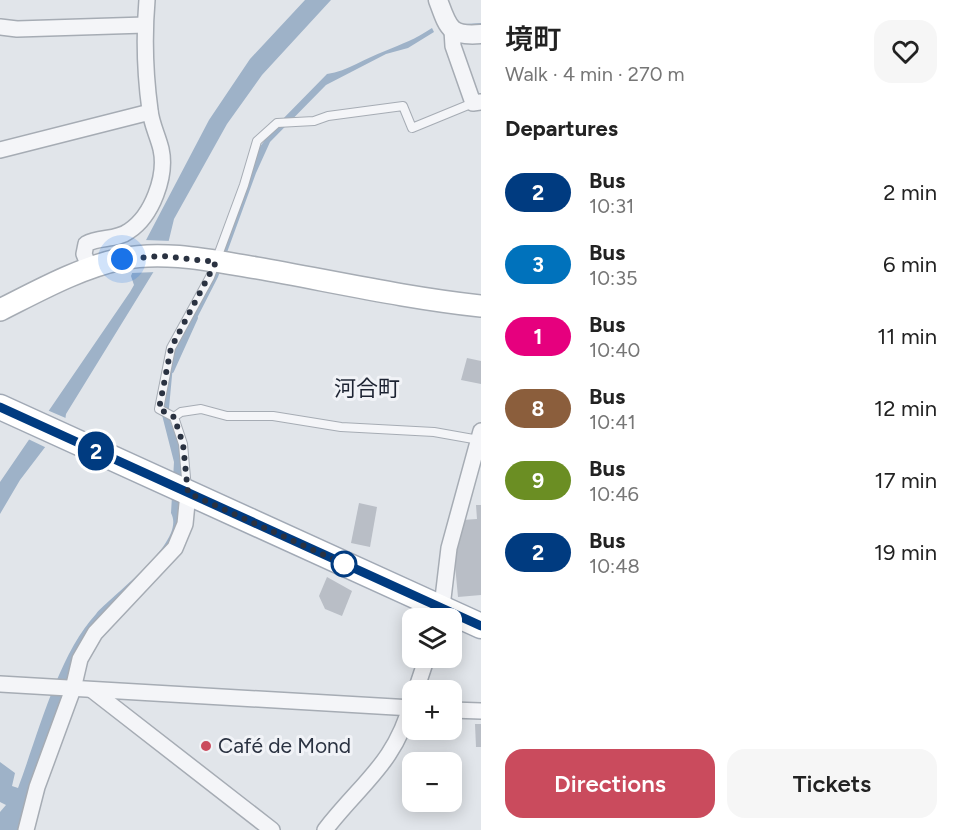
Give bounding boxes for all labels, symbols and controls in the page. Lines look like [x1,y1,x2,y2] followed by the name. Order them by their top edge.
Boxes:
[874,20,937,83] button: heart
[505,22,561,56] text: 境町
[505,62,685,86] text: Walk · 4 min · 270 m
[505,115,618,142] text: Departures
[589,167,625,194] text: Bus
[883,179,937,206] text: 2 min
[532,180,544,205] text: 2
[589,194,634,218] text: 10:31
[589,239,625,266] text: Bus
[107,244,137,274] your location
[883,251,937,278] text: 6 min
[532,252,544,277] text: 3
[589,266,638,290] text: 10:35
[589,311,625,338] text: Bus
[877,323,937,350] text: 11 min
[534,324,542,349] text: 1
[589,338,640,362] text: 10:40
[334,375,400,402] district label: 河合町
[589,383,625,410] text: Bus
[874,395,937,422] text: 12 min
[532,396,544,421] text: 8
[589,410,636,434] text: 10:41
[76,432,116,470] line badge: 2
[90,439,102,464] text: 2
[589,455,625,482] text: Bus
[875,467,937,494] text: 17 min
[532,468,544,493] text: 9
[589,482,639,506] text: 10:46
[589,527,625,554] text: Bus
[874,539,937,566] text: 19 min
[532,540,544,565] text: 2
[331,551,357,577] unlabelled marker
[589,554,640,578] text: 10:48
[402,608,462,812] map controls
[402,608,462,668] button: layers
[402,680,462,740] button: +
[218,733,351,758] place label: Café de Mond
[199,739,213,753] marker: Café de Mond
[505,749,715,818] button: Directions
[727,749,937,818] button: Tickets
[402,752,462,812] button: −

